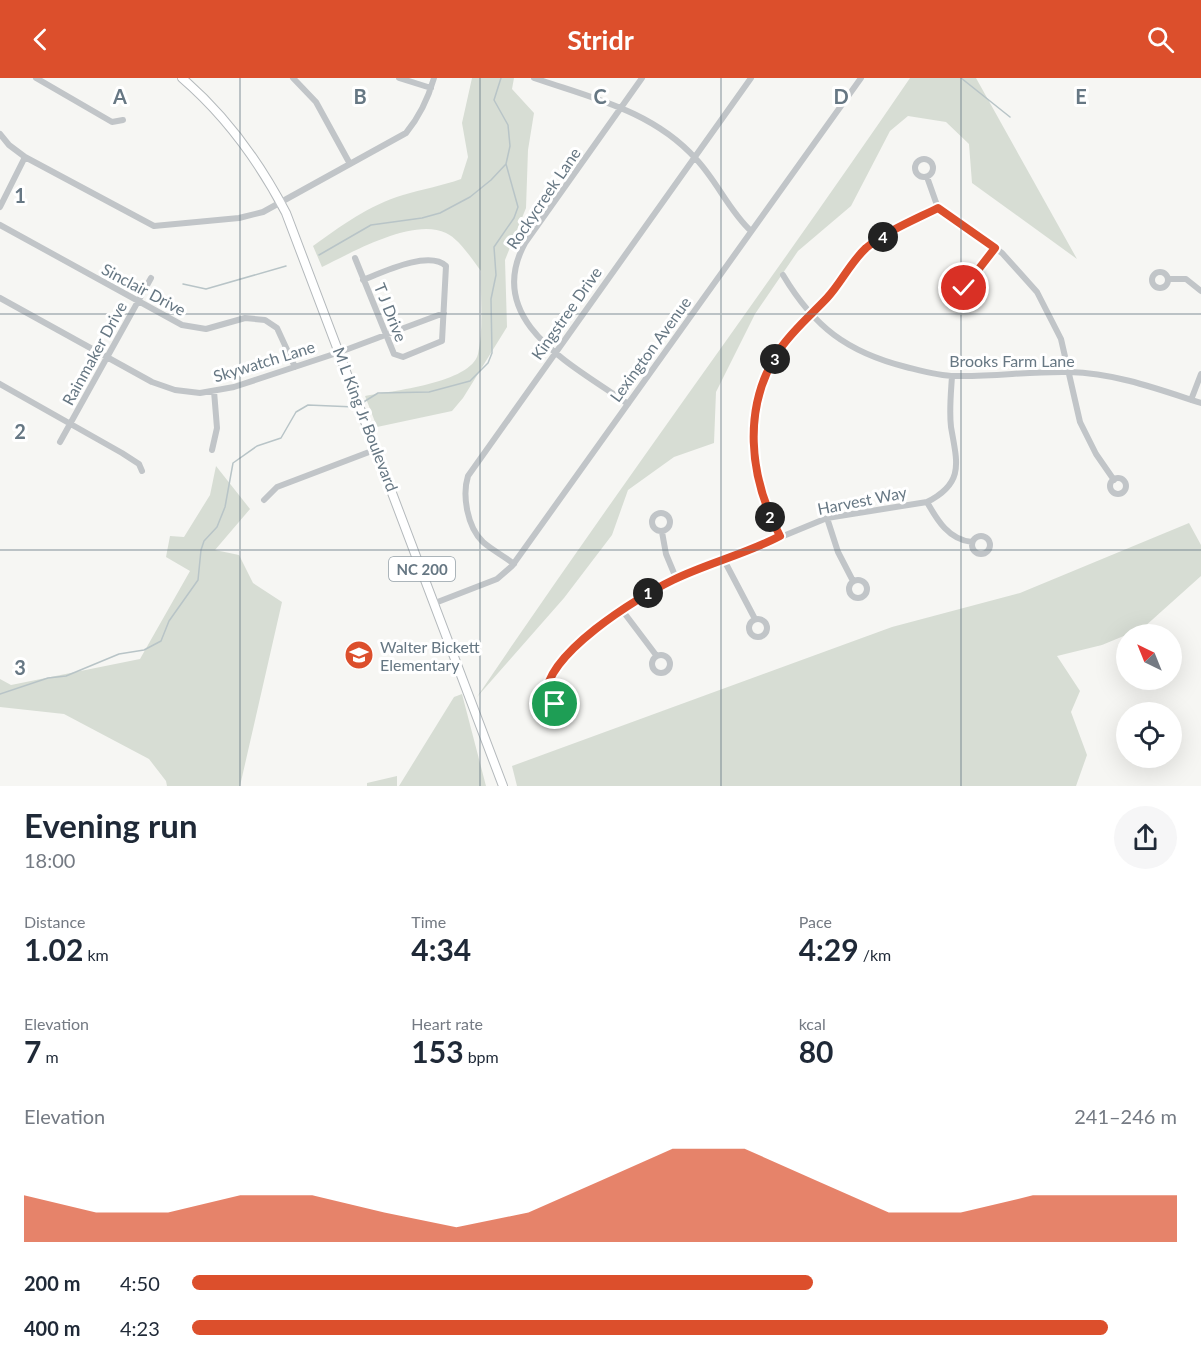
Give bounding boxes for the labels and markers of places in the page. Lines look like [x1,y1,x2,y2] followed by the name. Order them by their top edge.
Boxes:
[868,222,898,252] pin: 4
[938,262,989,313] pin
[760,344,790,374] pin: 3
[755,502,785,532] pin: 2
[633,578,663,608] pin: 1
[380,637,480,674] place label: Walter Bickett Elementary
[343,639,375,671] school or university icon: Walter Bickett Elementary
[529,678,580,729] pin

